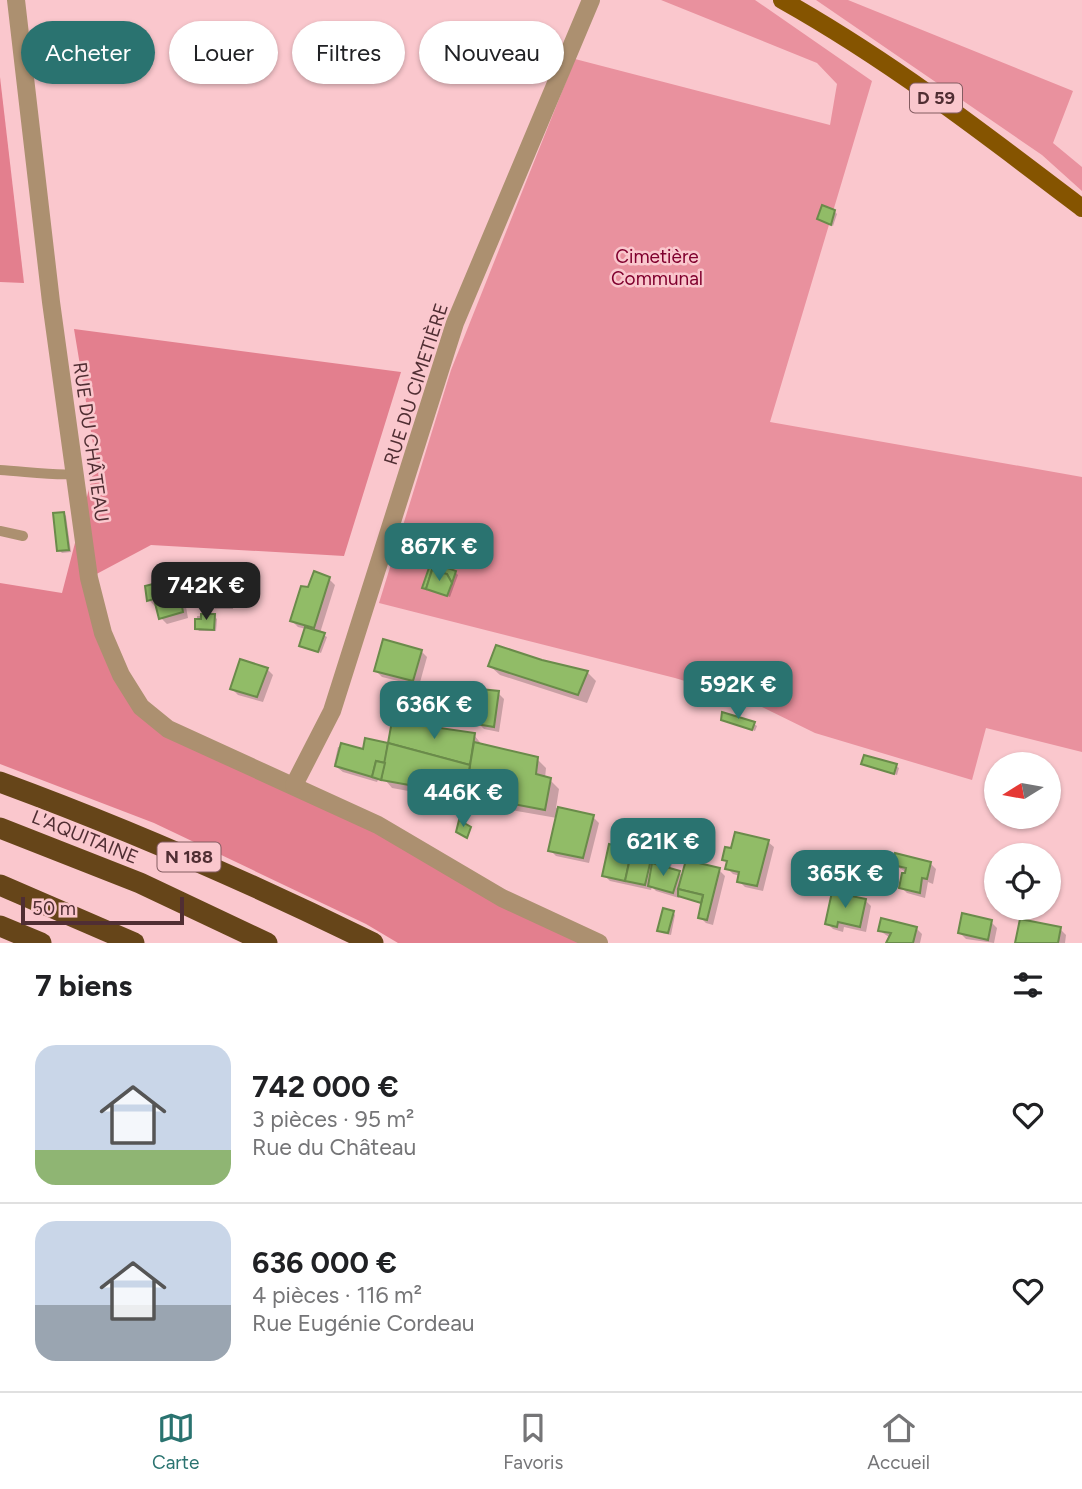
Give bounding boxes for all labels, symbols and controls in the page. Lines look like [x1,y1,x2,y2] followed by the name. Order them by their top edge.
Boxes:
[21,21,155,84] chip: Acheter
[169,21,278,84] chip: Louer
[292,21,405,84] chip: Filtres
[419,21,564,84] chip: Nouveau
[910,84,962,113] road number: D 59
[611,245,703,290] park label: Cimetière Communal
[379,300,453,468] street label: RUE DU CIMETIÈRE
[68,361,114,523] street label: RUE DU CHÂTEAU
[382,524,496,583] pin: 867K €
[401,532,477,560] text: 867K €
[149,562,263,622] pin: 742K €
[167,571,245,599] text: 742K €
[681,662,795,721] pin: 592K €
[700,670,776,698] text: 592K €
[377,682,491,741] pin: 636K €
[396,690,472,718] text: 636K €
[984,752,1060,830] north arrow
[984,752,1061,920] map controls
[406,770,520,829] pin: 446K €
[423,778,503,806] text: 446K €
[28,805,142,869] street label: L'AQUITAINE
[606,818,720,878] pin: 621K €
[626,827,700,855] text: 621K €
[158,842,220,872] road number: N 188
[984,843,1061,920] button: locate
[788,850,902,910] pin: 365K €
[807,859,883,887] text: 365K €
[21,894,184,926] scale bar
[32,897,76,920] text: 50 m
[1009,966,1047,1004] icon: filters
[35,967,132,1004] text: 7 biens
[252,1068,399,1105] text: 742 000 €
[91,1073,175,1157] icon: home
[1009,1096,1047,1134] icon: heart
[252,1105,414,1133] text: 3 pièces · 95 m²
[252,1133,416,1161] text: Rue du Château
[252,1244,397,1281] text: 636 000 €
[91,1249,175,1333] icon: home
[1009,1272,1047,1310] icon: heart
[252,1281,422,1309] text: 4 pièces · 116 m²
[252,1309,475,1337] text: Rue Eugénie Cordeau
[152,1409,199,1474] tab: Carte
[503,1409,563,1474] tab: Favoris
[867,1409,930,1474] tab: Accueil

